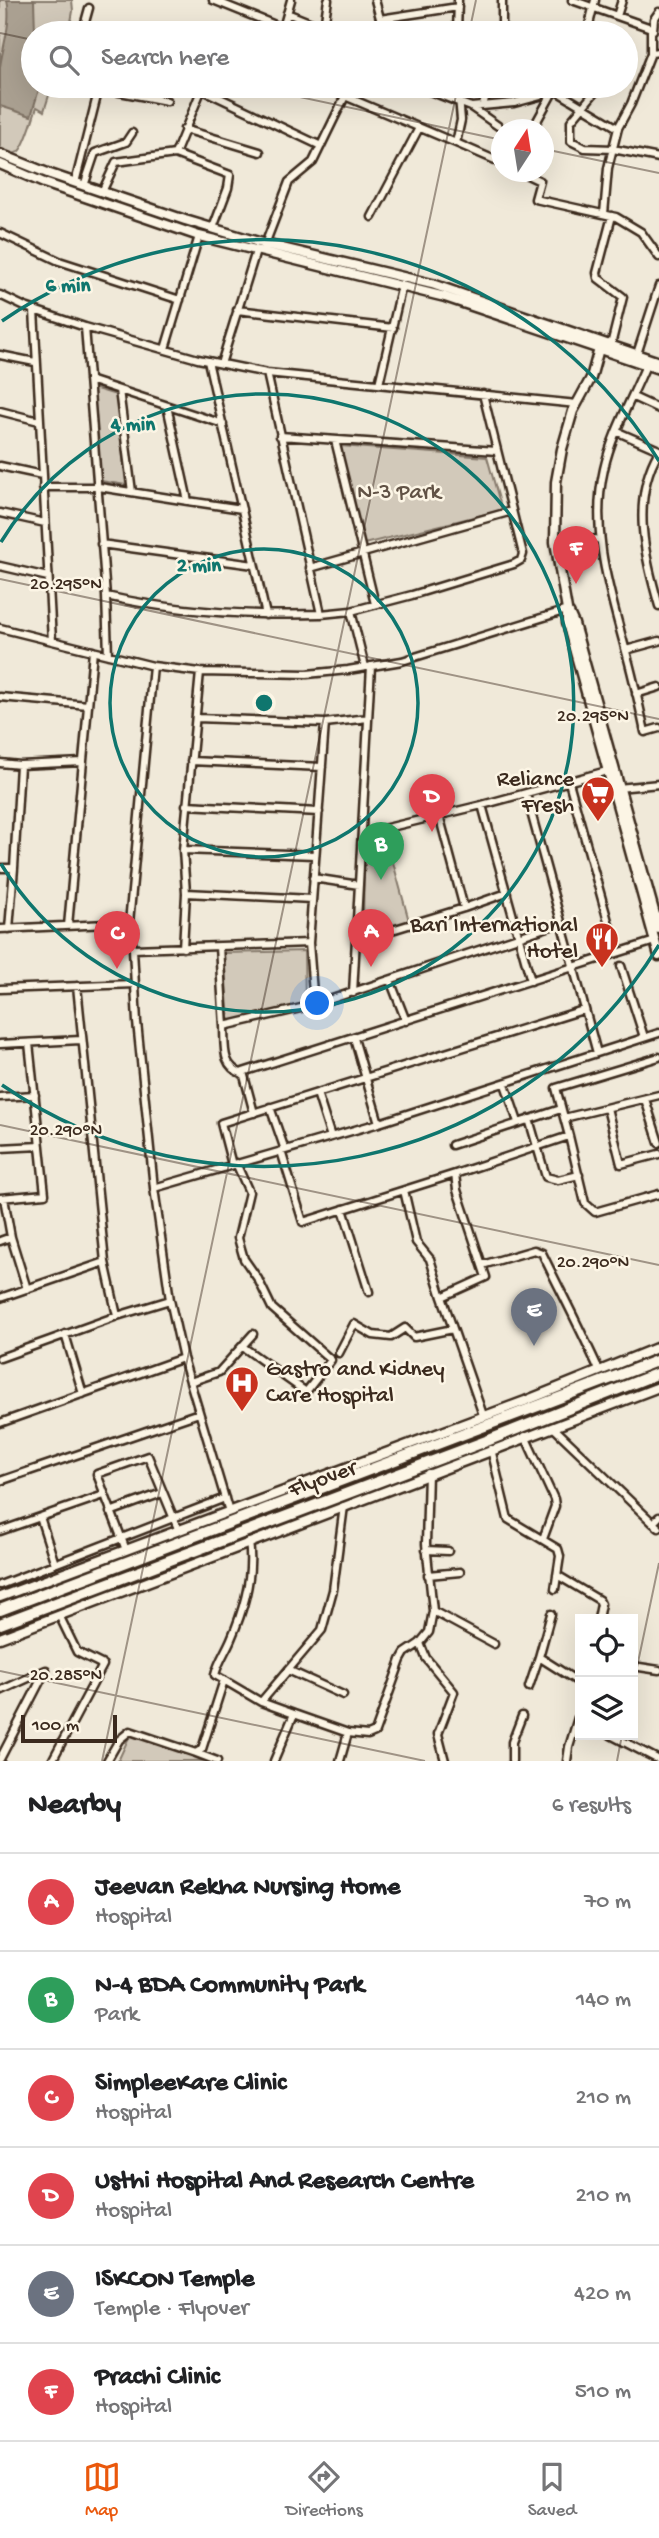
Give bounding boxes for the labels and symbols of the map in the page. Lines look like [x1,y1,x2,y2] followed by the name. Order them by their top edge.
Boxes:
[491,119,554,182] north arrow
[45,275,92,300] text: 6 min
[110,414,156,439] text: 4 min
[357,480,443,507] park label: N-3 Park
[553,526,599,584] pin: F
[177,555,222,580] text: 2 min
[30,575,102,596] text: 20.295°N
[252,691,276,715] centre of rings
[557,707,629,728] text: 20.295°N
[497,767,575,820] place label: Reliance Fresh
[409,774,455,832] pin: D
[579,774,617,823] supermarket icon: Reliance Fresh
[358,822,404,880] pin: B
[348,909,394,967] pin: A
[94,911,140,969] pin: C
[409,913,578,966] place label: Bari International Hotel
[583,920,621,969] restaurant icon: Bari International Hotel
[300,986,334,1020] your location
[30,1121,102,1142] text: 20.290°N
[557,1253,629,1274] text: 20.290°N
[511,1288,557,1346] pin: E
[266,1357,445,1410] place label: Gastro and Kidney Care Hospital
[223,1364,261,1413] hospital icon: Gastro and Kidney Care Hospital
[284,1455,362,1505] street label: Flyover
[30,1666,102,1687] text: 20.285°N
[21,1712,117,1744] scale bar

